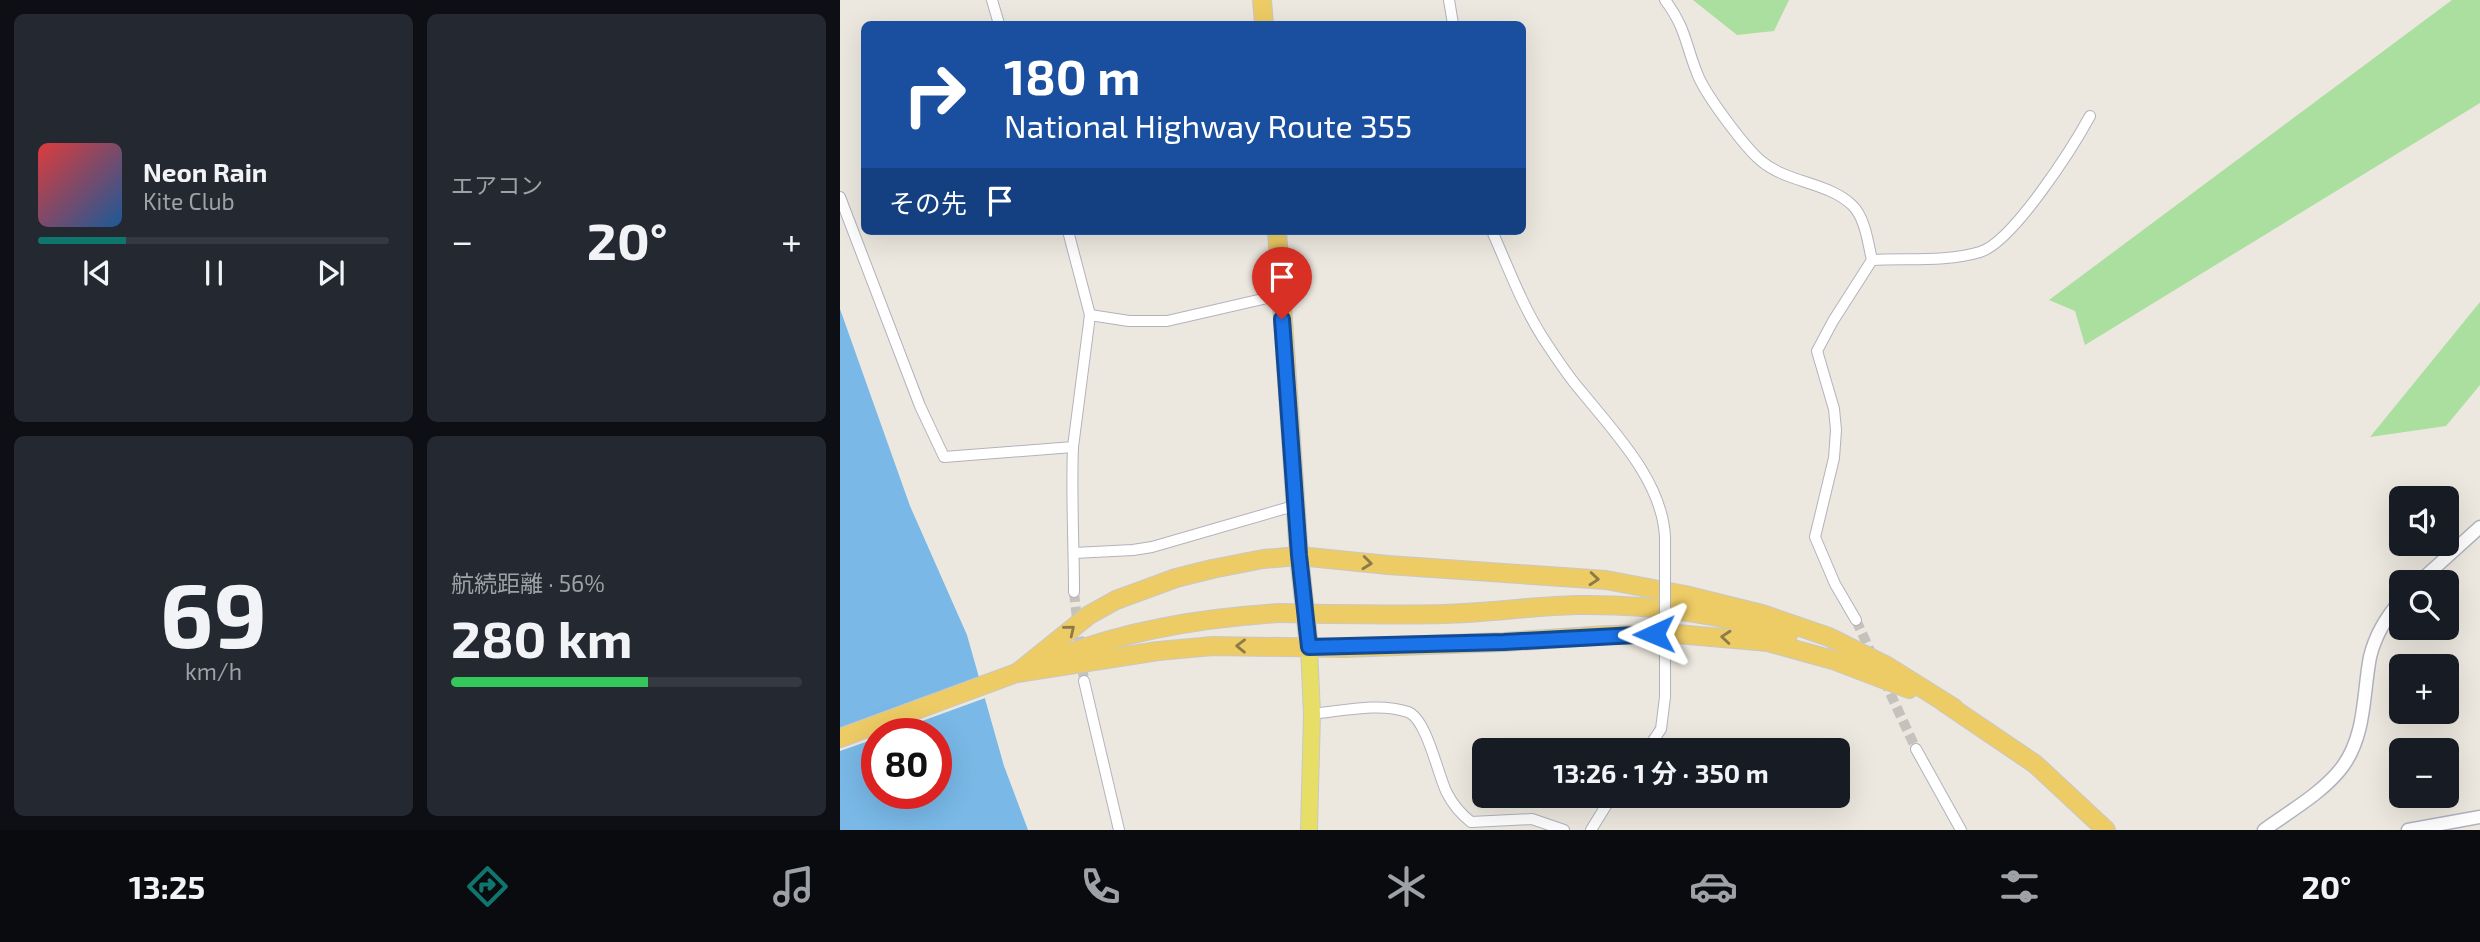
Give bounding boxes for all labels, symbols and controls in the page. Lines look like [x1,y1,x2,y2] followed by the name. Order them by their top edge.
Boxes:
[1004,46,1140,105] text: 180 m
[889,49,980,140] icon: right
[1004,106,1412,144] text: National Highway Route 355
[143,156,267,187] text: Neon Rain
[451,171,543,199] text: エアコン
[981,182,1019,220] icon: arrive
[143,187,235,215] text: Kite Club
[889,187,967,218] text: その先
[587,208,668,270] text: 20°
[451,217,473,263] text: −
[781,217,802,263] text: +
[1252,247,1312,319] pin
[78,254,116,292] icon: previous
[195,254,233,292] icon: pause
[312,254,350,292] icon: next
[1263,258,1301,296] icon: arrive
[2389,486,2459,808] map controls
[2389,486,2459,556] button: sound
[1361,555,1373,570] one-way arrow
[160,557,267,666] text: 69
[451,569,605,597] text: 航続距離 · 56%
[2389,570,2459,640] button: search
[1589,571,1600,586] one-way arrow
[1617,597,1691,671] position arrow
[451,606,633,668] text: 280 km
[1062,625,1074,638] one-way arrow
[1720,630,1732,645] one-way arrow
[1235,638,1245,654] one-way arrow
[2389,654,2459,724] button: +
[185,657,242,685] text: km/h
[861,718,952,809] speed limit sign: 80
[2389,738,2459,808] button: −
[1553,757,1769,788] text: 13:26 · 1 分 · 350 m
[463,862,512,911] icon: directions
[769,862,818,911] icon: music
[1076,862,1125,911] icon: phone
[1382,862,1431,911] icon: climate
[1689,862,1738,911] icon: car
[1995,862,2044,911] icon: filters
[129,867,205,905] text: 13:25
[2301,867,2351,905] text: 20°

